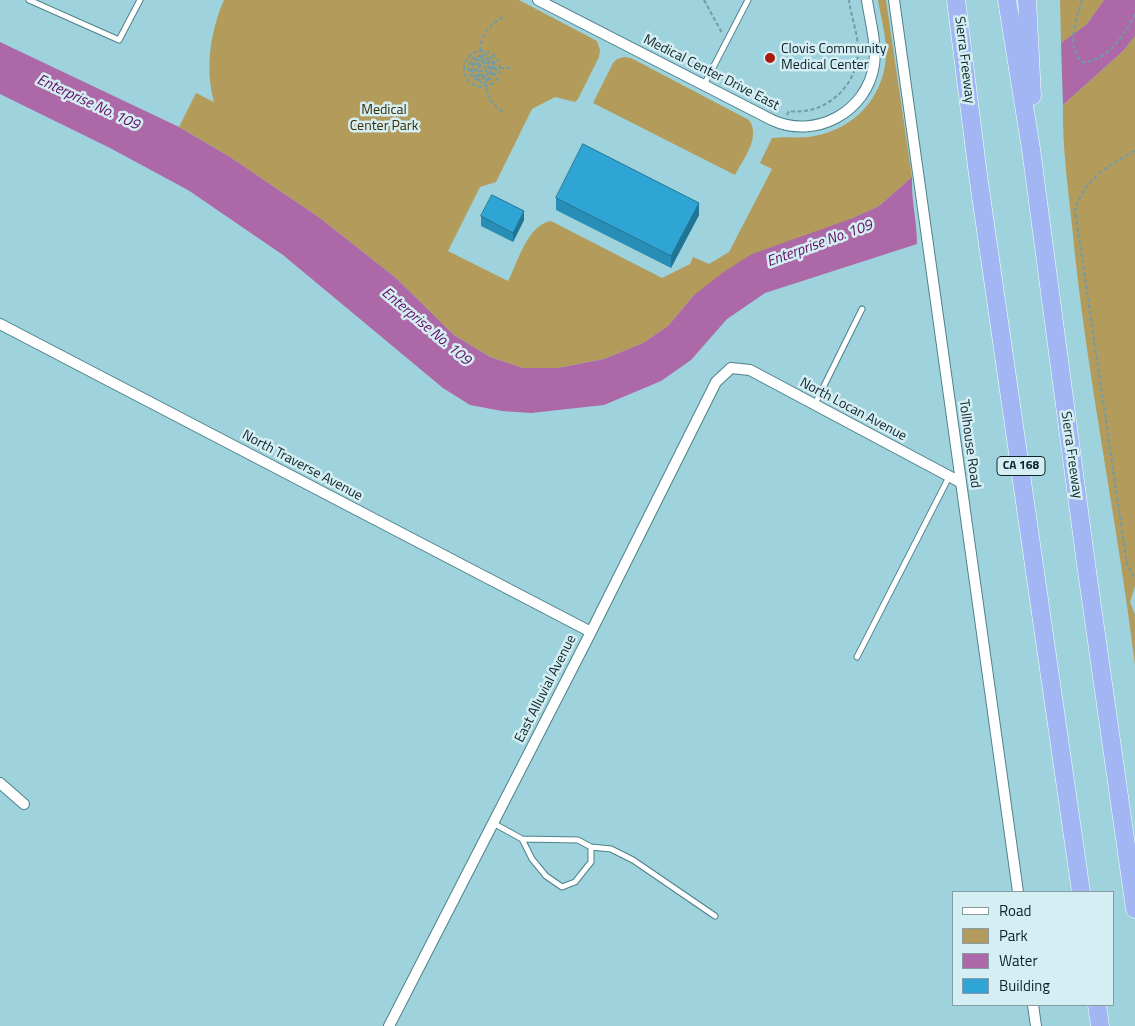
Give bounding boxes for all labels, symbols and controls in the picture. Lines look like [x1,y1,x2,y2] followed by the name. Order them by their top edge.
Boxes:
[950,15,978,105] street label: Sierra Freeway
[640,31,782,115] street label: Medical Center Drive East
[781,42,886,74] place label: Clovis Community Medical Center
[763,51,777,65] marker: Clovis Community Medical Center
[34,71,142,135] water label: Enterprise No. 109
[350,103,418,136] park label: Medical Center Park
[765,217,875,271] water label: Enterprise No. 109
[378,284,474,370] water label: Enterprise No. 109
[797,375,909,445] street label: North Locan Avenue
[954,399,984,489] street label: Tollhouse Road
[1057,410,1085,500] street label: Sierra Freeway
[239,427,365,505] street label: North Traverse Avenue
[997,456,1045,476] road number: CA 168
[512,632,580,746] street label: East Alluvial Avenue
[952,891,1115,1006] legend
[999,899,1031,922] text: Road
[999,924,1028,947] text: Park
[999,949,1038,972] text: Water
[999,974,1050,997] text: Building

